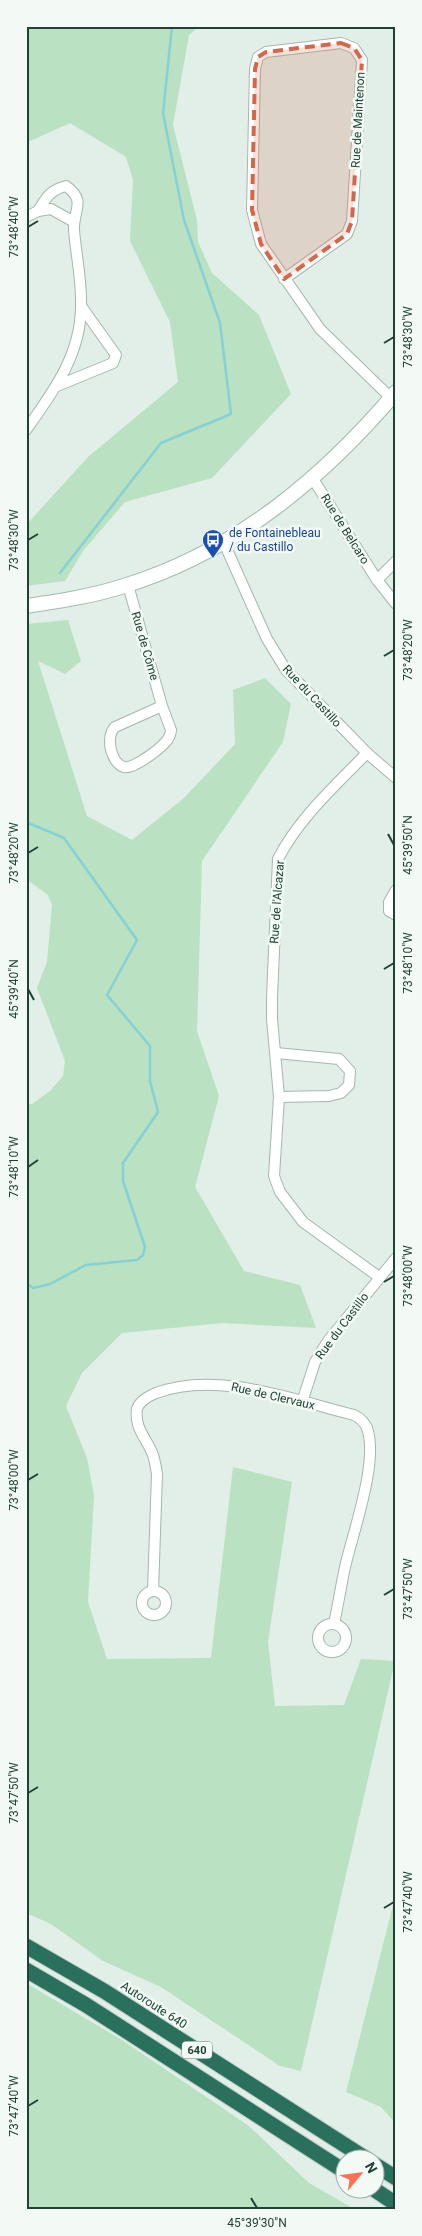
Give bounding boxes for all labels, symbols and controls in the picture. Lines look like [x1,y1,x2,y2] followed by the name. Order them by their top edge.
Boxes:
[348,71,368,169] street label: Rue de Maintenon
[7,196,21,258] text: 73°48'40"W
[401,306,415,368] text: 73°48'30"W
[318,491,372,567] street label: Rue de Belcaro
[7,509,21,571] text: 73°48'30"W
[229,526,321,554] place label: de Fontainebleau / du Castillo
[201,528,225,559] bus stop icon: de Fontainebleau / du Castillo
[128,610,162,682] street label: Rue de Côme
[401,619,415,681] text: 73°48'20"W
[280,662,344,730] street label: Rue du Castillo
[401,815,415,875] text: 45°39'50"N
[7,822,21,884] text: 73°48'20"W
[267,860,287,944] street label: Rue de l'Alcazar
[401,932,415,994] text: 73°48'10"W
[7,959,21,1019] text: 45°39'40"N
[7,1136,21,1198] text: 73°48'10"W
[401,1245,415,1307] text: 73°48'00"W
[312,1290,372,1362] street label: Rue du Castillo
[230,1380,316,1412] street label: Rue de Clervaux
[7,1449,21,1511] text: 73°48'00"W
[401,1558,415,1620] text: 73°47'50"W
[7,1762,21,1824] text: 73°47'50"W
[401,1871,415,1933] text: 73°47'40"W
[118,1978,190,2032] street label: Autoroute 640
[182,2042,212,2058] road number: 640
[7,2075,21,2137] text: 73°47'40"W
[334,2148,384,2198] north arrow
[362,2159,381,2176] text: N
[227,2216,287,2230] text: 45°39'30"N

